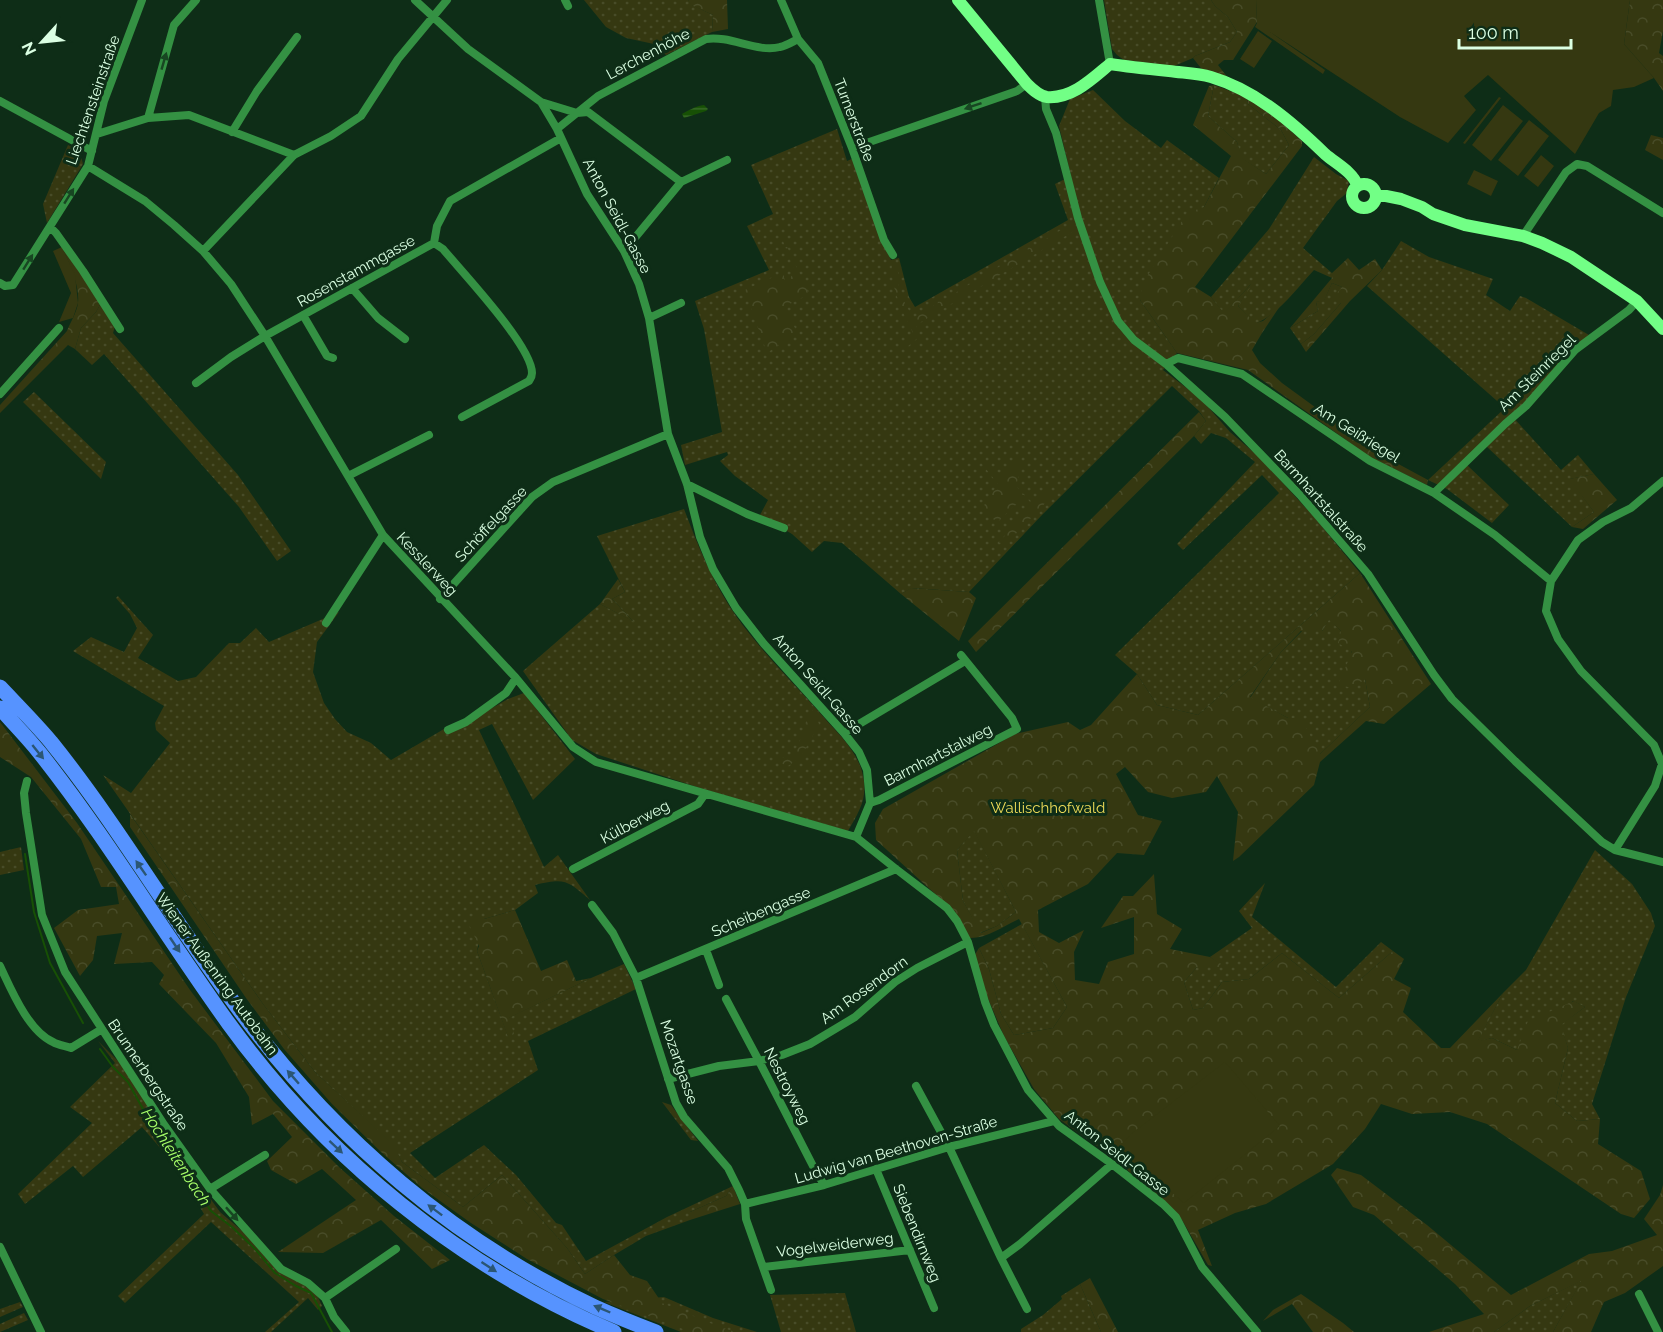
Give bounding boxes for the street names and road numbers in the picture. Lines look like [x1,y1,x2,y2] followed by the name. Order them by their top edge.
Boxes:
[603,24,693,84] street label: Lerchenhöhe
[62,33,124,167] street label: Liechtensteinstraße
[830,76,878,164] street label: Turnerstraße
[579,155,655,277] street label: Anton Seidl-Gasse
[294,231,418,311] street label: Rosenstammgasse
[1495,330,1580,415] street label: Am Steinriegel
[1311,399,1404,467] street label: Am Geißriegel
[1270,446,1372,556] street label: Barmhartstalstraße
[451,482,531,566] street label: Schöffelgasse
[393,528,461,600] street label: Kesslerweg
[769,630,867,738] street label: Anton Seidl-Gasse
[881,720,995,790] street label: Barmhartstalweg
[597,796,673,848] street label: Külberweg
[709,883,813,941] street label: Scheibengasse
[152,889,282,1059] street label: Wiener Außenring Autobahn
[817,952,911,1028] street label: Am Rosendorn
[104,1016,192,1134] street label: Brunnerbergstraße
[656,1017,702,1107] street label: Mozartgasse
[760,1044,814,1128] street label: Nestroyweg
[1061,1106,1173,1200] street label: Anton Seidl-Gasse
[793,1112,999,1188] street label: Ludwig van Beethoven-Straße
[889,1181,945,1285] street label: Siebendirnweg
[776,1229,894,1261] street label: Vogelweiderweg

